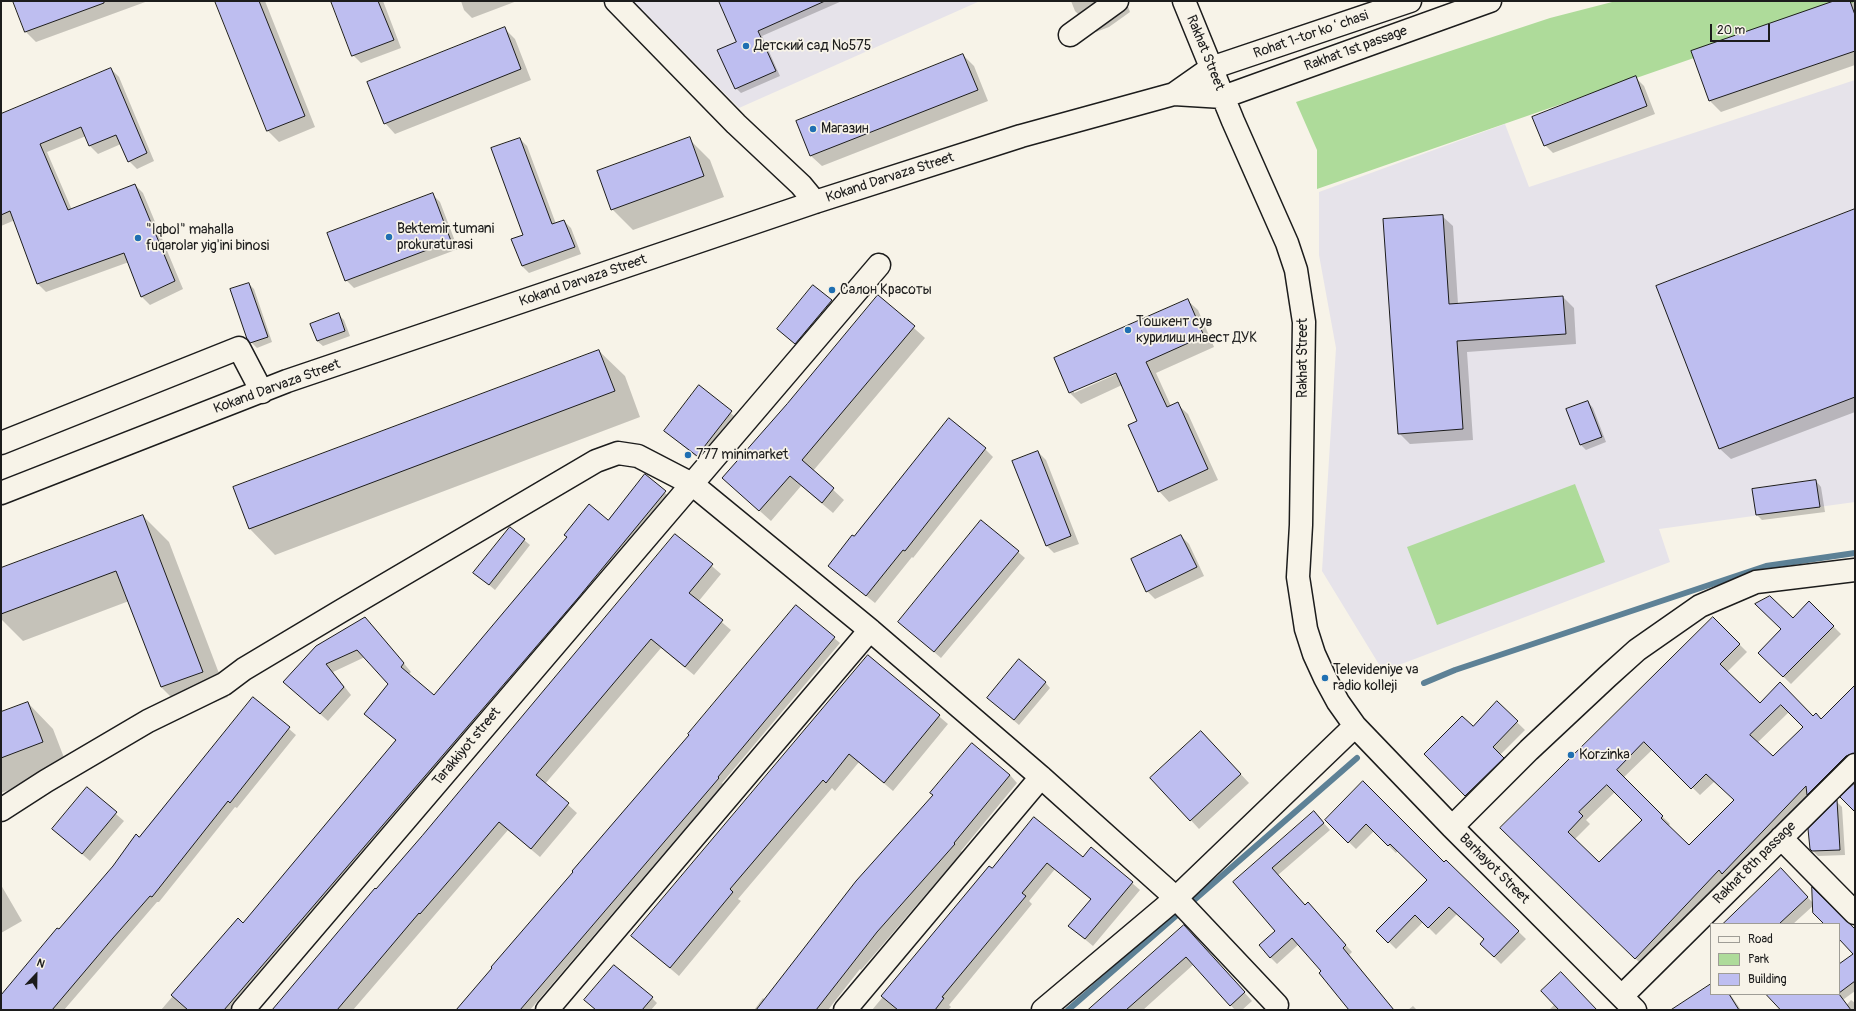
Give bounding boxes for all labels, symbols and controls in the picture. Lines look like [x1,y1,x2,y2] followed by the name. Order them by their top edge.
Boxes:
[1251,7,1371,63] street label: Rohat 1-tor koʻchasi
[1182,13,1228,93] street label: Rakhat Street
[1712,16,1772,42] scale bar
[1302,23,1410,75] street label: Rakhat 1st passage
[1717,23,1745,38] text: 20 m
[754,38,871,54] place label: Детский сад №575
[741,41,751,51] marker: Детский сад №575
[821,121,869,137] place label: Магазин
[808,124,818,134] marker: Магазин
[824,149,956,207] street label: Kokand Darvaza Street
[397,221,494,254] place label: Bektemir tumani prokuraturasi
[146,222,269,254] place label: "Iqbol" mahalla fuqarolar yig'ini binosi
[384,232,394,242] marker: Bektemir tumani prokuraturasi
[133,233,143,243] marker: "Iqbol" mahalla fuqarolar yig'ini binosi
[517,251,649,311] street label: Kokand Darvaza Street
[840,282,932,298] place label: Салон Красоты
[827,285,837,295] marker: Салон Красоты
[1136,314,1257,346] place label: Тошкент сув курилиш инвест ДУК
[1295,318,1311,398] street label: Rakhat Street
[1123,325,1133,335] marker: Тошкент сув курилиш инвест ДУК
[211,356,343,418] street label: Kokand Darvaza Street
[696,447,788,463] place label: 777 minimarket
[683,450,693,460] marker: 777 minimarket
[1333,662,1418,694] place label: Televideniye va radio kolleji
[1320,673,1330,683] marker: Televideniye va radio kolleji
[429,704,505,790] street label: Tarakkiyot street
[1579,747,1630,763] place label: Korzinka
[1566,750,1576,760] marker: Korzinka
[1710,818,1800,908] street label: Rakhat 8th passage
[1455,830,1533,908] street label: Barhayot Street
[1710,923,1840,995] legend
[1748,932,1773,947] text: Road
[1748,952,1769,967] text: Park
[16,955,56,995] north arrow
[35,956,47,971] text: N
[1748,972,1787,987] text: Building

